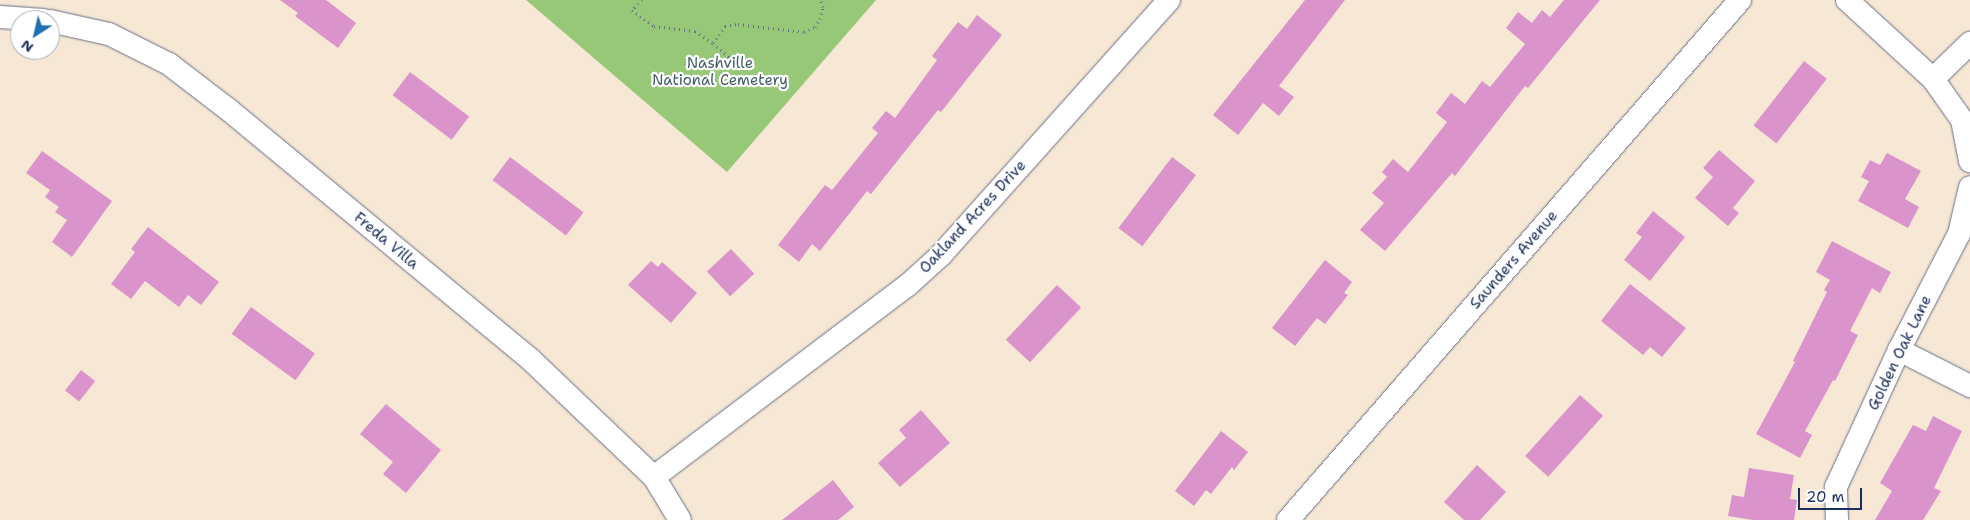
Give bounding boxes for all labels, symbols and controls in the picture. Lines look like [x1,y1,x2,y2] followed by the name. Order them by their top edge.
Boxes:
[10,10,60,60] north arrow
[17,36,37,57] text: N
[652,54,788,89] park label: Nashville National Cemetery
[916,157,1030,277] street label: Oakland Acres Drive
[1466,207,1562,313] street label: Saunders Avenue
[350,209,422,273] street label: Freda Villa
[1864,293,1936,413] street label: Golden Oak Lane
[1800,478,1864,510] scale bar
[1806,487,1845,507] text: 20 m

